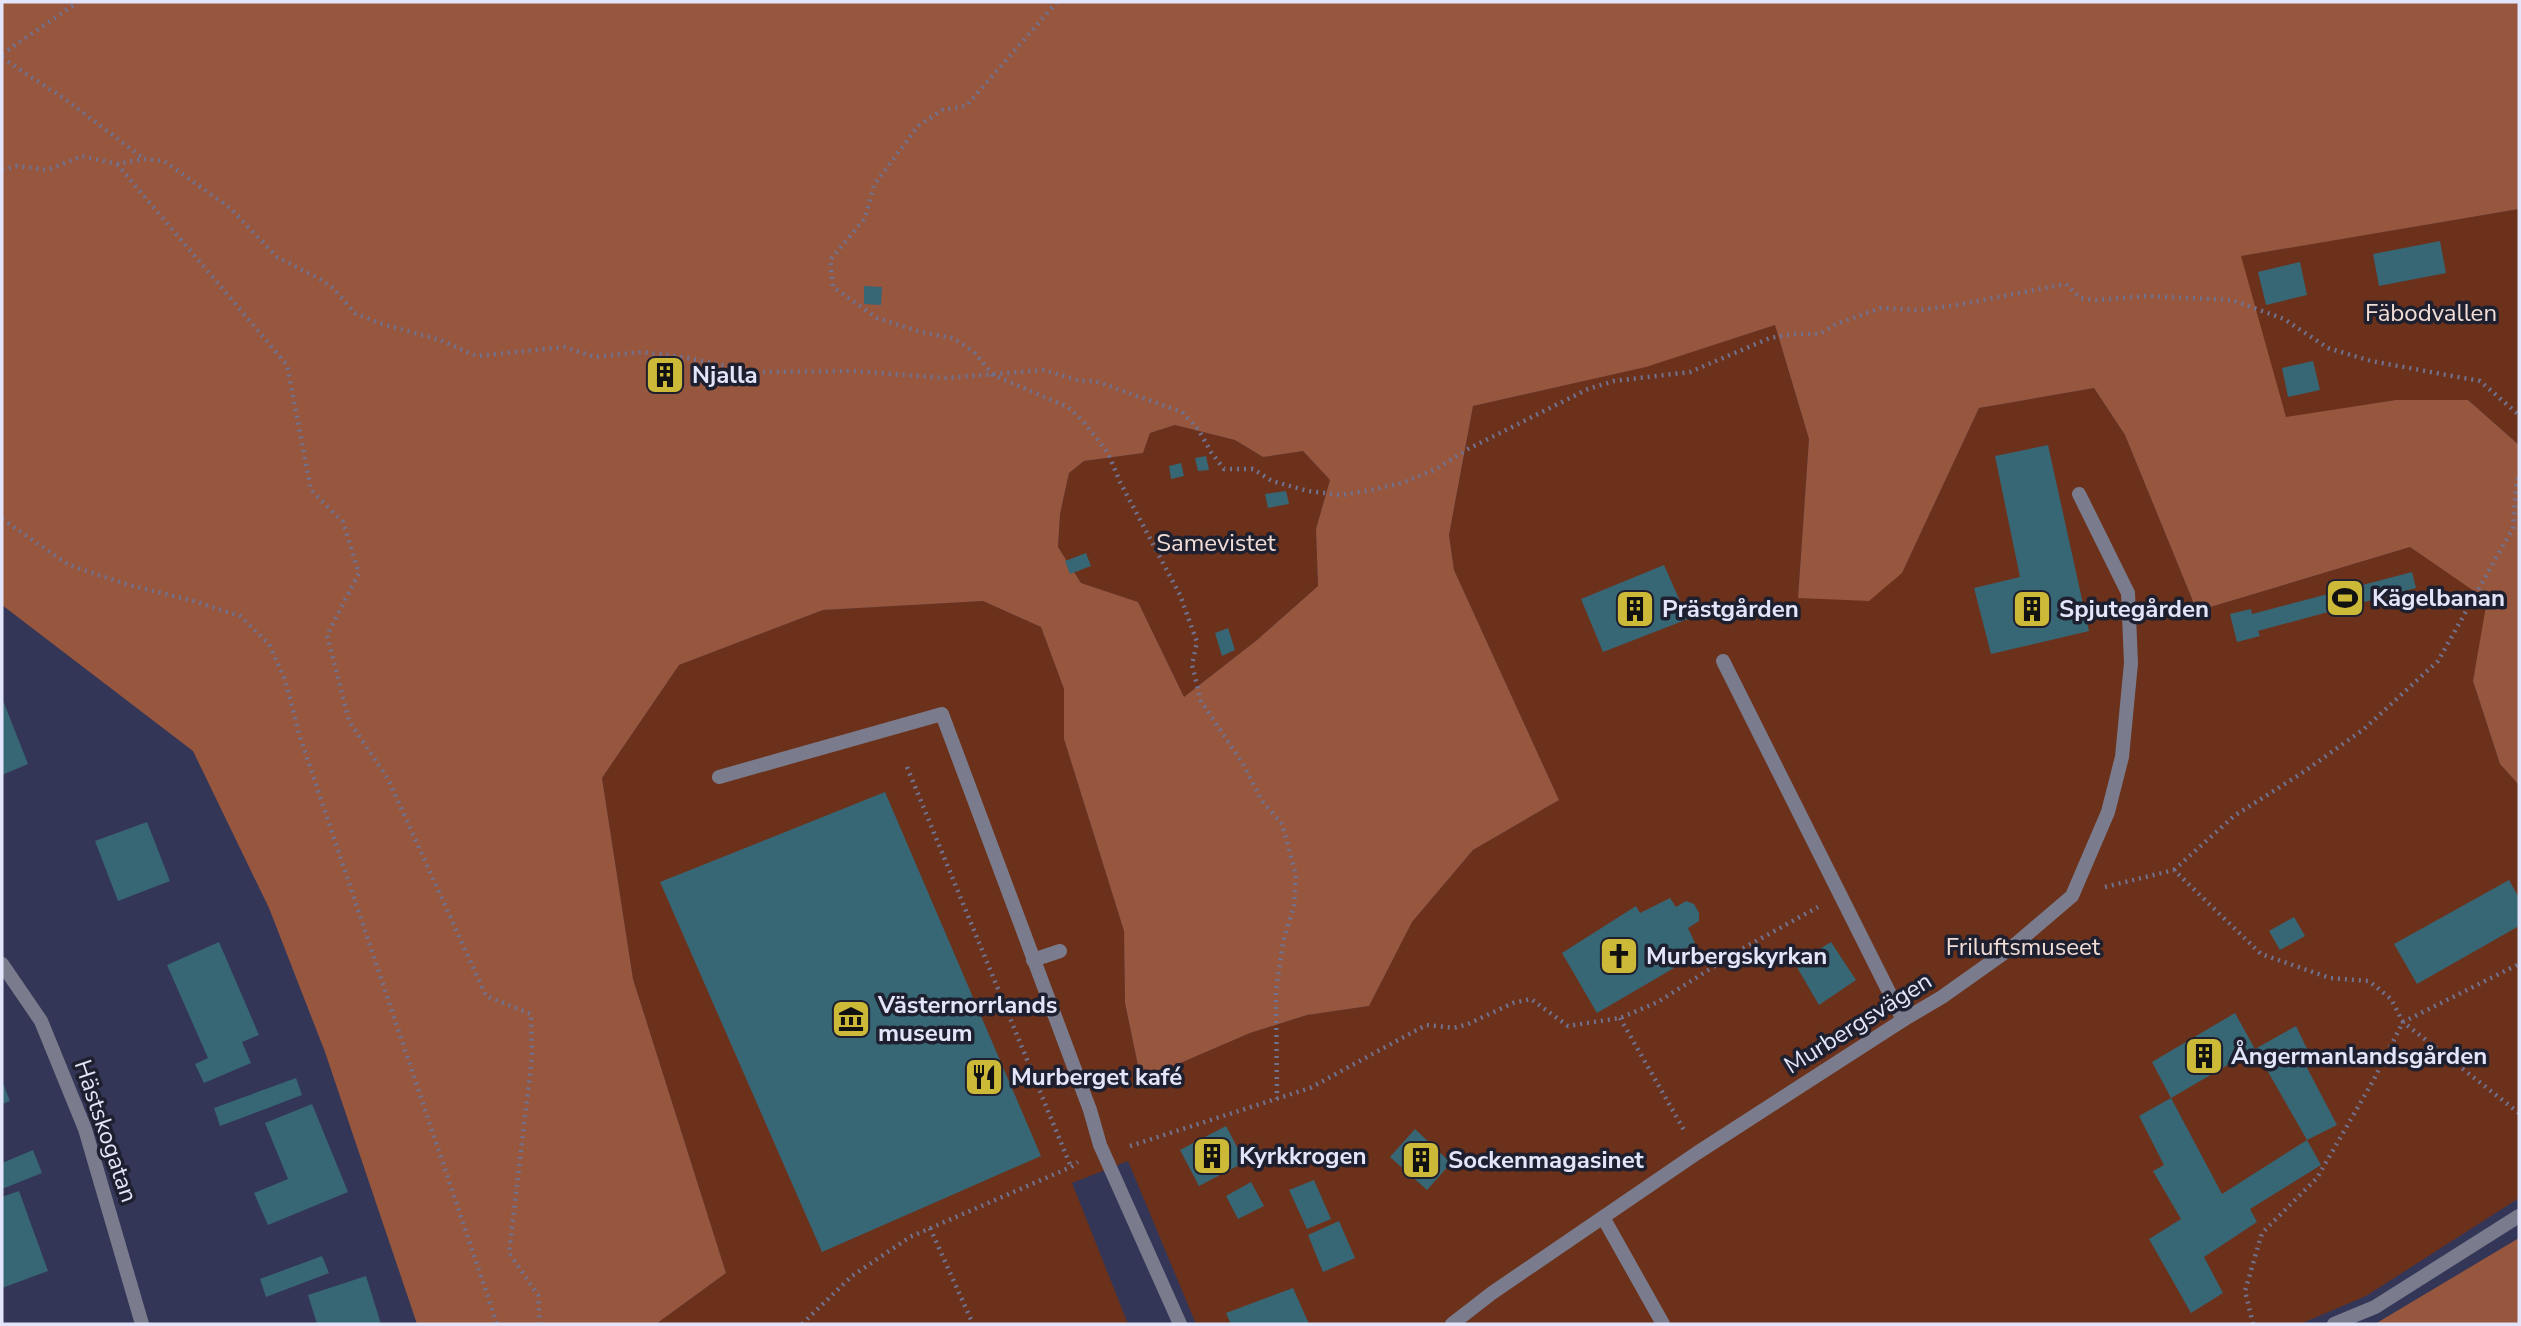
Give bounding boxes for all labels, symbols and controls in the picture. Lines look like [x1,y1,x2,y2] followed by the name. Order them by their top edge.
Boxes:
[2365,297,2497,329] park label: Fäbodvallen
[644,354,686,396] building icon: Njalla
[692,359,758,391] place label: Njalla
[1156,527,1276,559] park label: Samevistet
[2324,577,2366,619] sports icon: Kägelbanan
[2372,582,2505,614] place label: Kägelbanan
[1614,588,1656,630] building icon: Prästgården
[2011,588,2053,630] building icon: Spjutegården
[1662,593,1799,625] place label: Prästgården
[2059,593,2209,625] place label: Spjutegården
[1946,931,2101,963] park label: Friluftsmuseet
[1598,935,1640,977] church icon: Murbergskyrkan
[1646,940,1827,972] place label: Murbergskyrkan
[1778,965,1938,1081] street label: Murbergsvägen
[877,989,1058,1049] place label: Västernorrlands museum
[830,998,872,1040] museum icon: Västernorrlands museum
[2183,1035,2225,1077] building icon: Ångermanlandsgården
[2231,1039,2487,1072] place label: Ångermanlandsgården
[67,1055,145,1207] street label: Hästskogatan
[963,1056,1005,1098] restaurant icon: Murberget kafé
[1011,1061,1182,1093] place label: Murberget kafé
[1191,1135,1233,1177] building icon: Kyrkkrogen
[1400,1139,1442,1181] building icon: Sockenmagasinet
[1239,1140,1367,1172] place label: Kyrkkrogen
[1448,1144,1645,1176] place label: Sockenmagasinet

